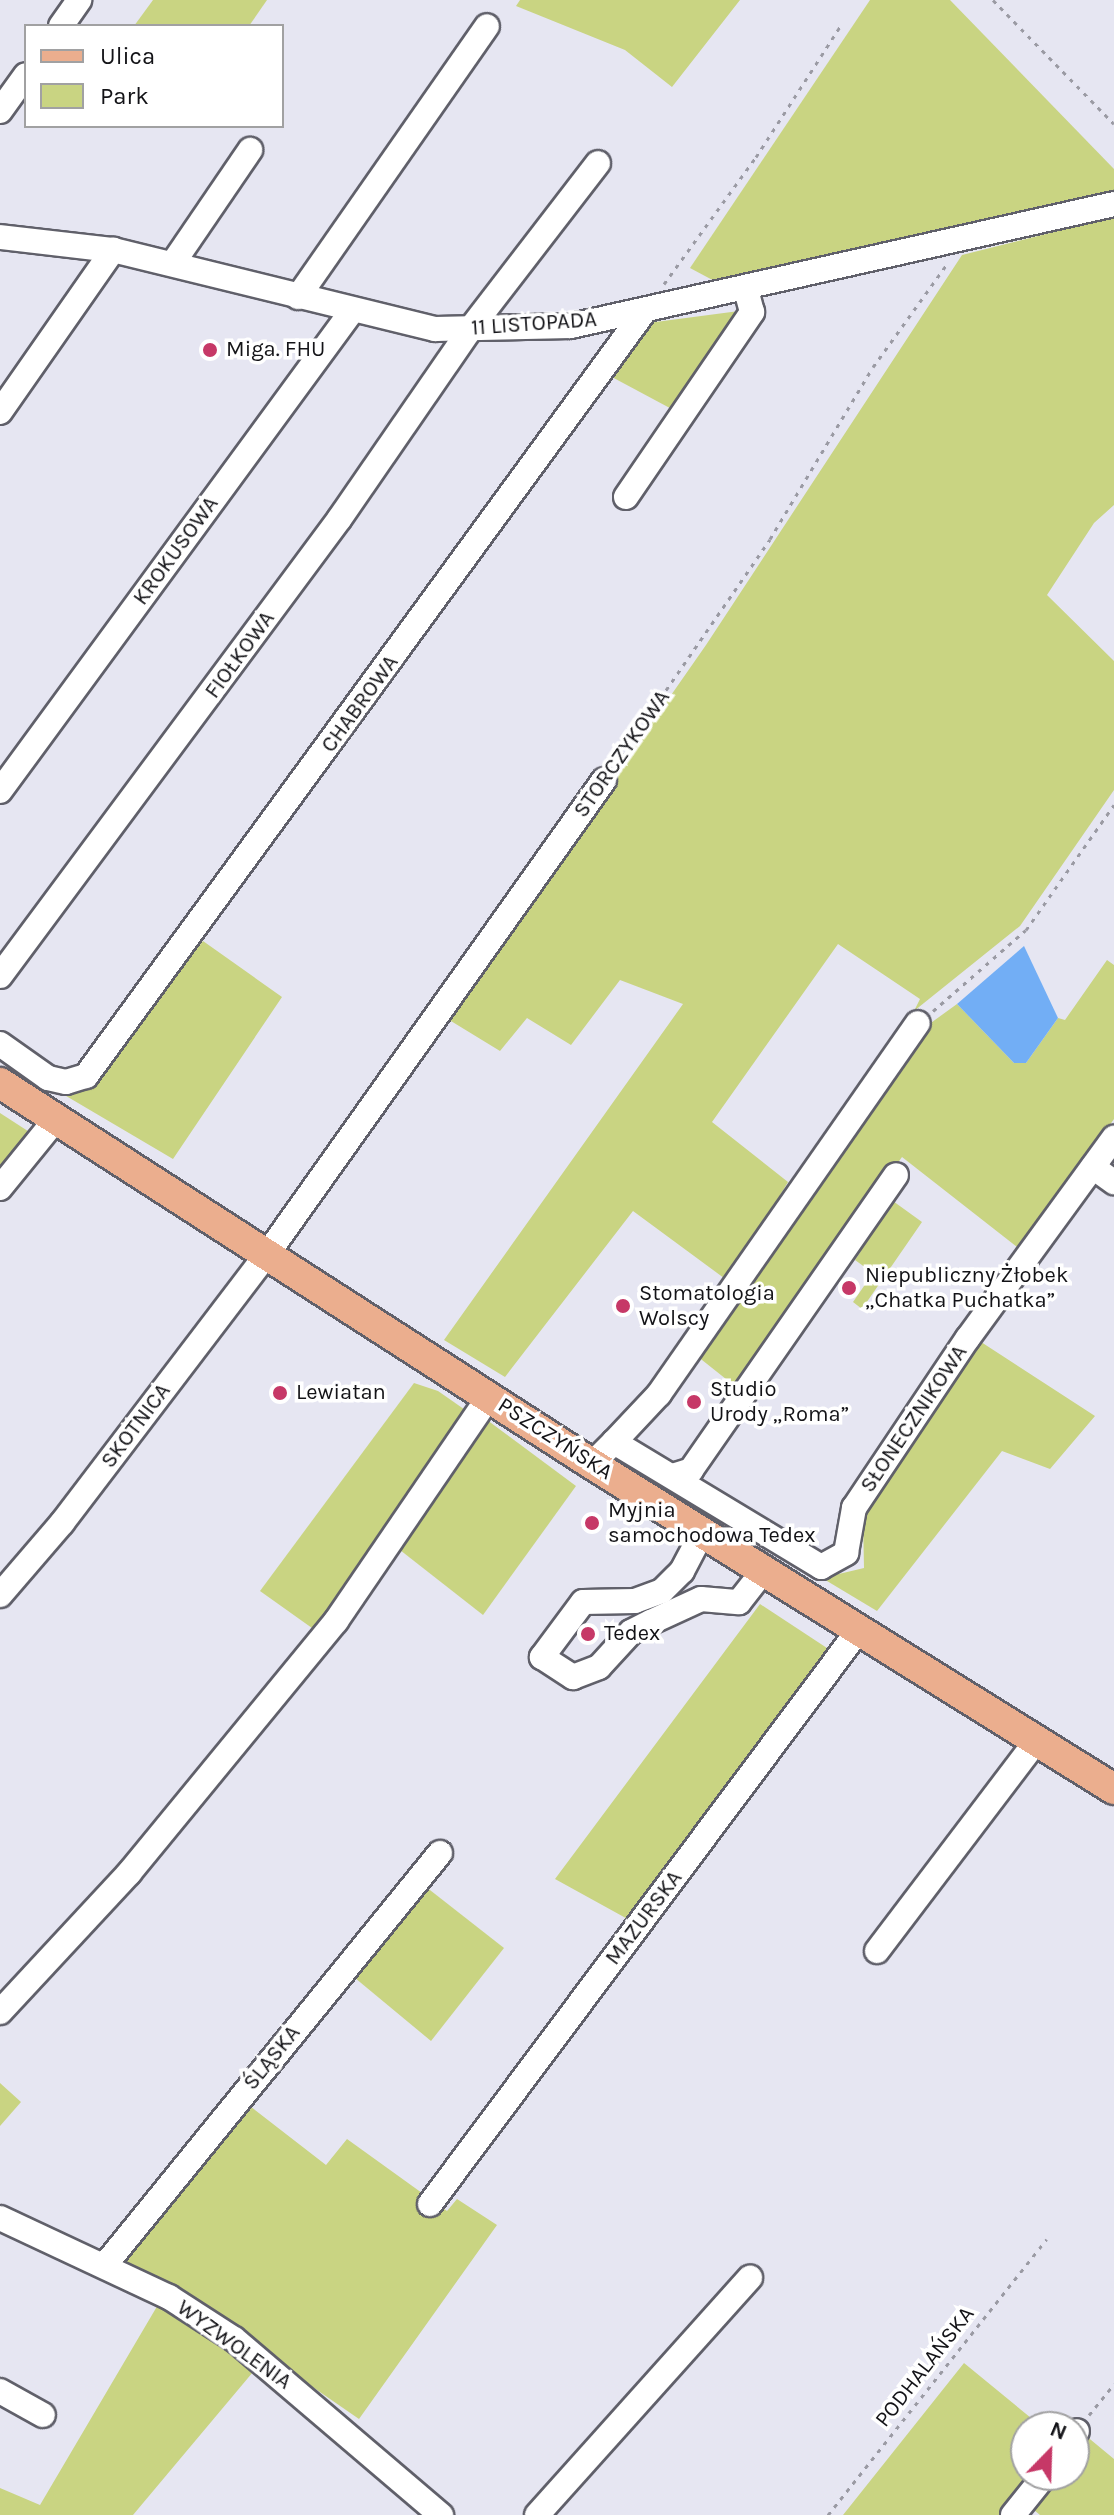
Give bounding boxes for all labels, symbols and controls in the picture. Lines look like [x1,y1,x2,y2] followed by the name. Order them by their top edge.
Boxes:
[24,24,284,128] legend
[100,42,155,70] text: Ulica
[100,82,149,110] text: Park
[470,306,598,342] street label: 11 LISTOPADA
[226,337,325,363] place label: Miga. FHU
[201,341,219,359] marker: Miga. FHU
[128,492,224,610] street label: KROKUSOWA
[200,606,280,704] street label: FIOŁKOWA
[316,650,404,758] street label: CHABROWA
[568,685,676,823] street label: STORCZYKOWA
[865,1262,1068,1314] place label: Niepubliczny Żłobek „Chatka Puchatka”
[840,1279,858,1297] marker: Niepubliczny Żłobek „Chatka Puchatka”
[639,1280,775,1332] place label: Stomatologia Wolscy
[614,1297,632,1315] marker: Stomatologia Wolscy
[855,1340,973,1498] street label: SŁONECZNIKOWA
[710,1376,849,1428] place label: Studio Urody „Roma”
[96,1378,176,1474] street label: SKOTNICA
[296,1380,386,1406] place label: Lewiatan
[271,1384,289,1402] marker: Lewiatan
[493,1392,617,1486] street label: PSZCZYŃSKA
[685,1393,703,1411] marker: Studio Urody „Roma”
[608,1497,816,1548] place label: Myjnia samochodowa Tedex
[583,1514,601,1532] marker: Myjnia samochodowa Tedex
[604,1621,660,1647] place label: Tedex
[579,1625,597,1643] marker: Tedex
[600,1866,688,1970] street label: MAZURSKA
[238,2020,306,2096] street label: ŚLĄSKA
[172,2295,296,2395] street label: WYZWOLENIA
[870,2302,980,2432] street label: PODHALAŃSKA
[1010,2411,1090,2491] north arrow
[1046,2416,1071,2446] text: N

